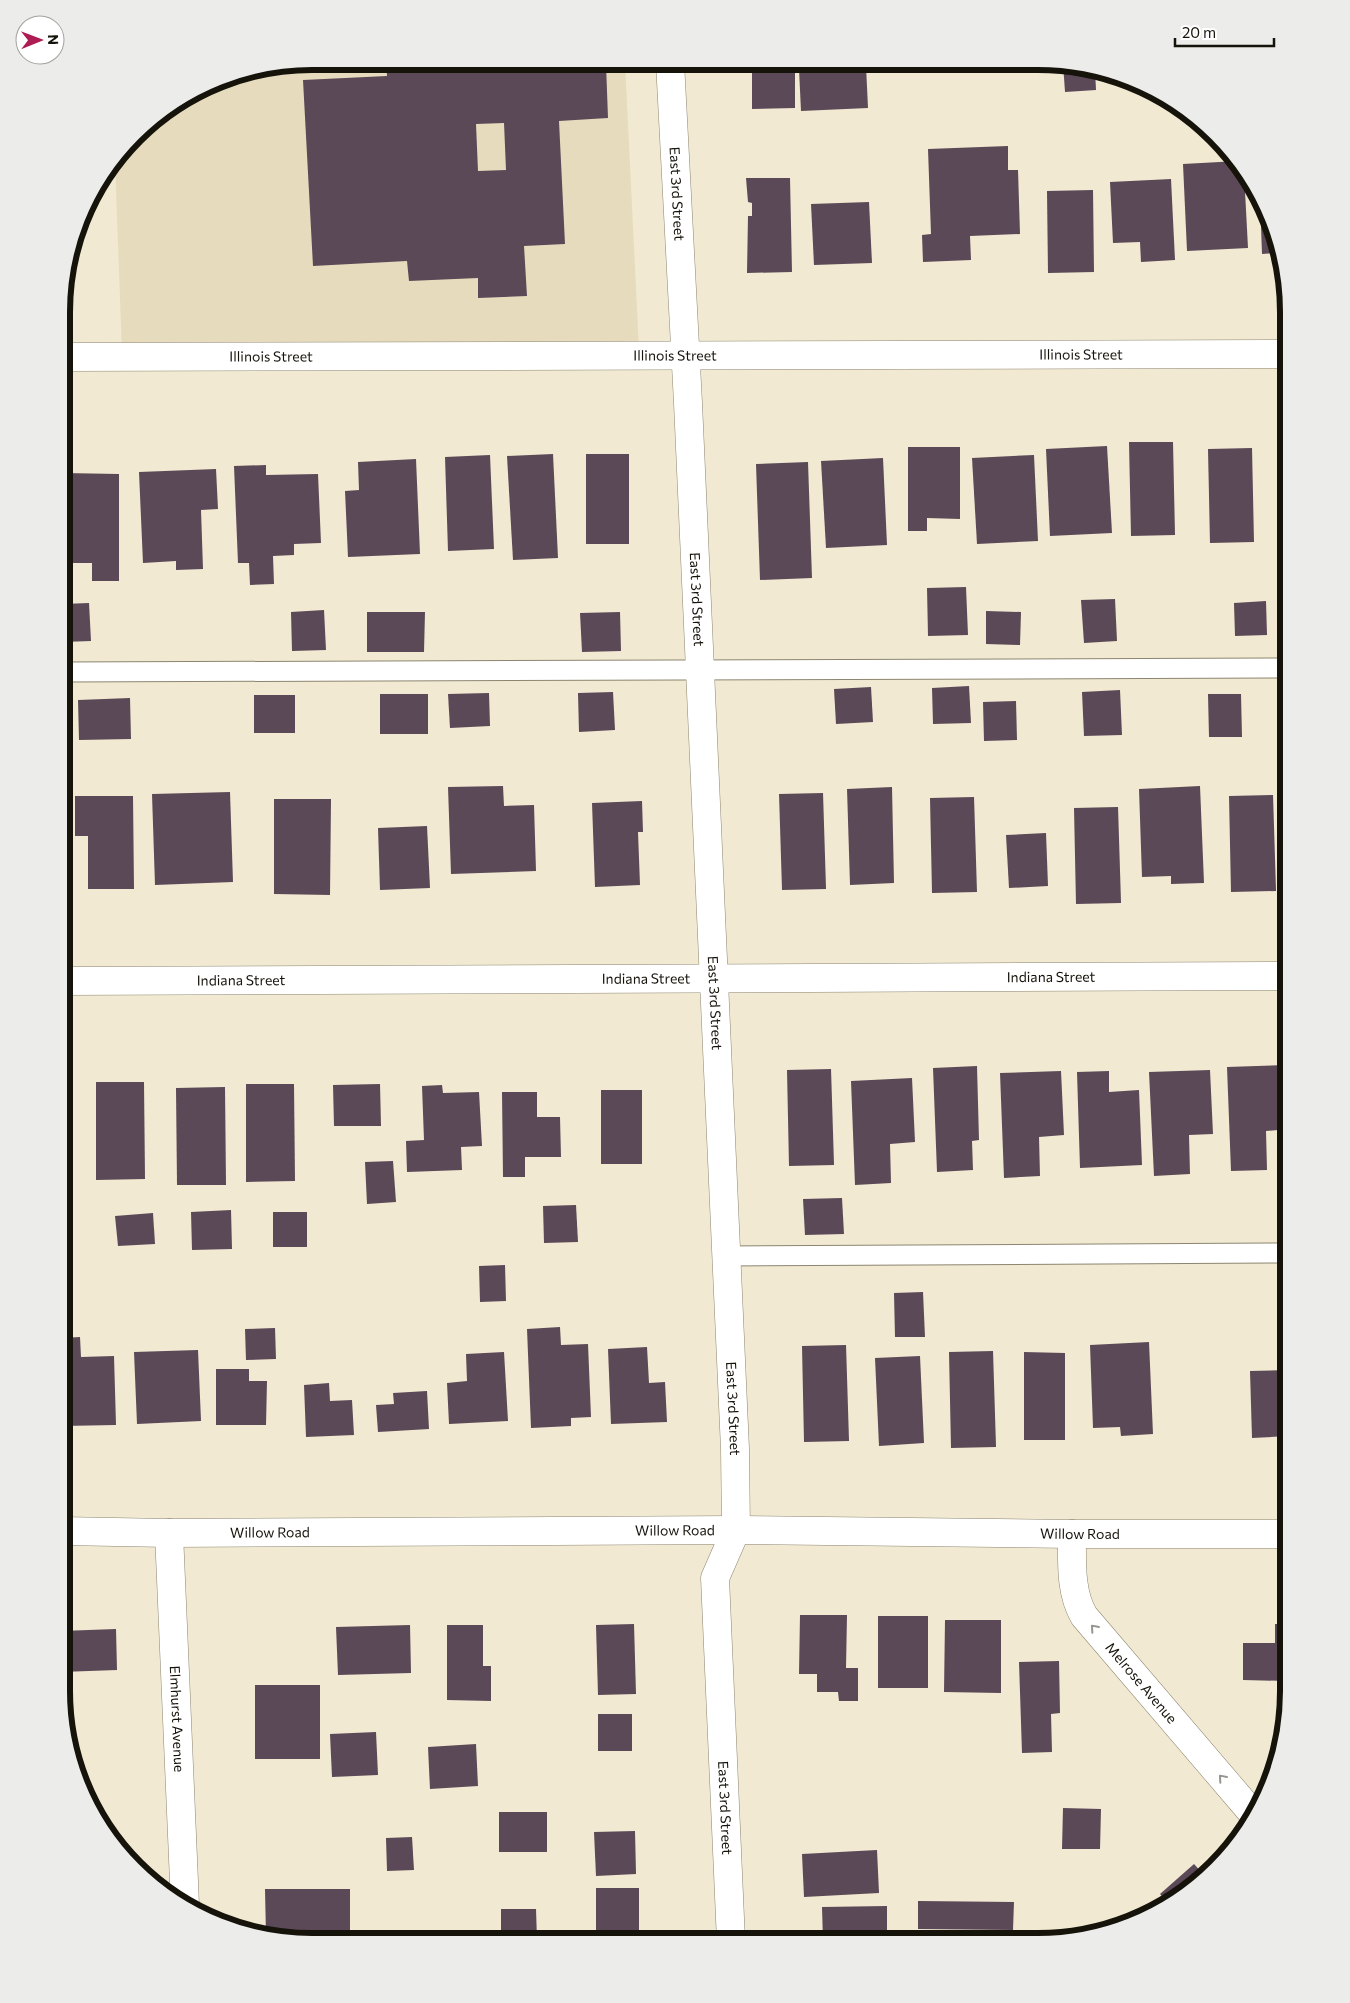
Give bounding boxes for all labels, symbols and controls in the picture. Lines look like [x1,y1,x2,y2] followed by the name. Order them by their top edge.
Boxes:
[15,15,65,65] north arrow
[1175,15,1274,47] scale bar
[1182,23,1216,41] text: 20 m
[45,34,62,45] text: N
[666,146,688,242] street label: East 3rd Street
[1039,345,1123,363] street label: Illinois Street
[633,346,717,364] street label: Illinois Street
[229,347,313,365] street label: Illinois Street
[687,552,708,647] street label: East 3rd Street
[705,955,726,1051] street label: East 3rd Street
[1007,968,1096,985] street label: Indiana Street
[602,969,691,987] street label: Indiana Street
[197,971,286,988] street label: Indiana Street
[723,1361,744,1456] street label: East 3rd Street
[635,1521,715,1539] street label: Willow Road
[230,1523,310,1541] street label: Willow Road
[1040,1525,1120,1542] street label: Willow Road
[1090,1624,1099,1633] one-way arrow
[1102,1639,1181,1727] street label: Melrose Avenue
[167,1665,188,1773] street label: Elmhurst Avenue
[715,1760,736,1855] street label: East 3rd Street
[1219,1774,1228,1783] one-way arrow

